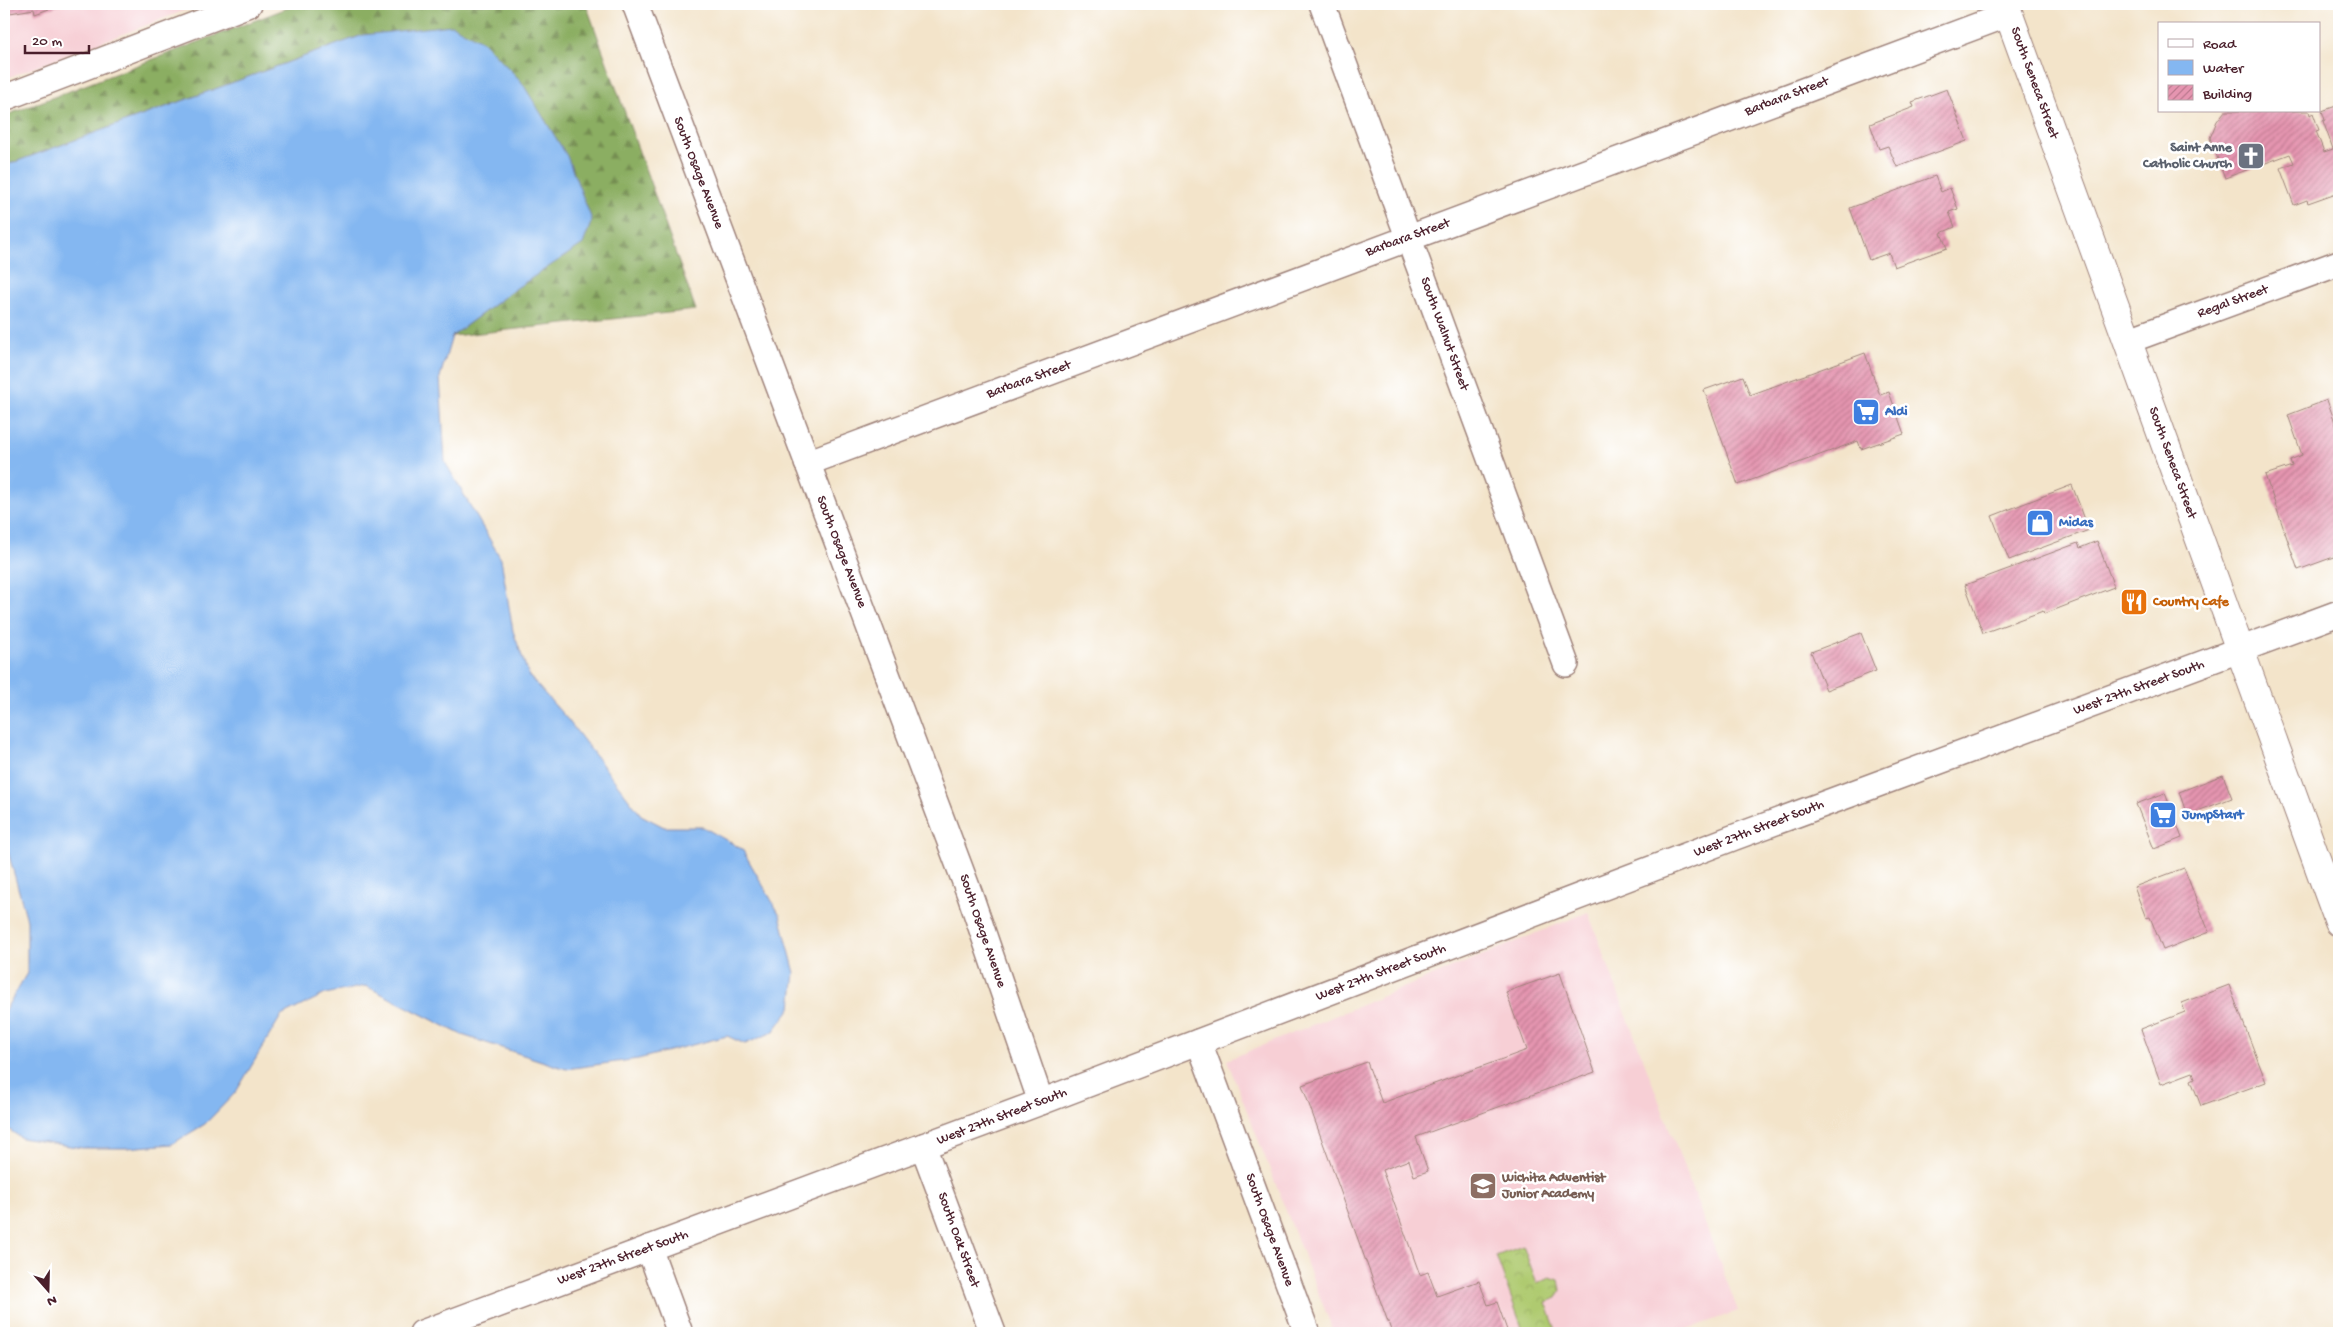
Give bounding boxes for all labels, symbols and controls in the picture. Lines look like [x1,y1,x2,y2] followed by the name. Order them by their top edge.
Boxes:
[25,22,89,54] scale bar
[2158,22,2320,112] legend
[2006,25,2063,142] street label: South Seneca Street
[32,33,62,51] text: 20 m
[2203,36,2237,54] text: Road
[2203,60,2245,78] text: Water
[1742,73,1833,121] street label: Barbara Street
[2202,86,2252,104] text: Building
[669,114,728,232] street label: South Osage Avenue
[2142,140,2233,173] place label: Saint Anne Catholic Church
[2236,141,2266,171] church icon: Saint Anne Catholic Church
[1363,214,1454,261] street label: Barbara Street
[1416,275,1473,394] street label: South Walnut Street
[2195,281,2272,323] street label: Regal Street
[984,356,1075,403] street label: Barbara Street
[1851,397,1881,427] supermarket icon: Aldi
[1884,404,1908,421] place label: Aldi
[2144,405,2201,522] street label: South Seneca Street
[812,493,871,611] street label: South Osage Avenue
[2025,508,2055,538] shop icon: Midas
[2059,515,2094,532] place label: Midas
[2119,587,2149,617] restaurant icon: Country Cafe
[2152,594,2230,611] place label: Country Cafe
[2071,656,2207,720] street label: West 27th Street South
[1691,796,1827,862] street label: West 27th Street South
[2148,800,2178,830] supermarket icon: JumpStart
[2181,807,2245,824] place label: JumpStart
[955,872,1010,991] street label: South Osage Avenue
[1313,940,1449,1006] street label: West 27th Street South
[934,1084,1070,1150] street label: West 27th Street South
[1501,1170,1606,1203] place label: Wichita Adventist Junior Academy
[1241,1171,1298,1289] street label: South Osage Avenue
[1468,1171,1498,1201] school or university icon: Wichita Adventist Junior Academy
[933,1190,984,1291] street label: South Oak Street
[555,1226,691,1290] street label: West 27th Street South
[22,1264,72,1314] north arrow
[44,1290,59,1309] text: N

